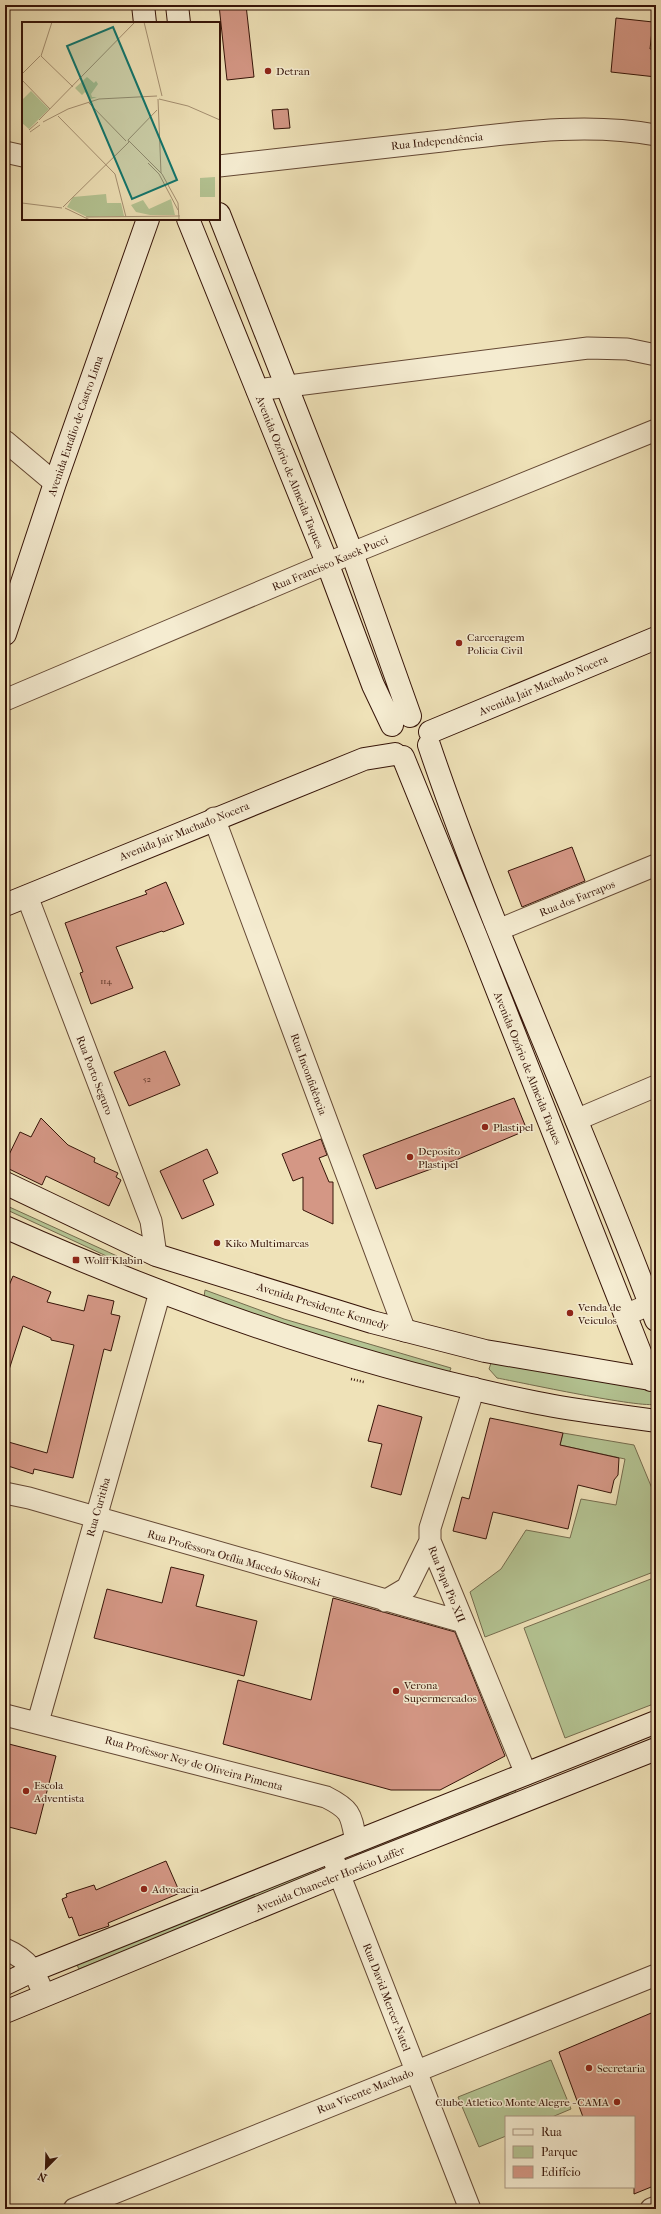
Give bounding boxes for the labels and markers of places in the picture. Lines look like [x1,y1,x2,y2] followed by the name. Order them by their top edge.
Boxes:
[276,65,311,78] place label: Detran
[263,66,273,76] marker: Detran
[467,631,526,657] place label: Carceragem Policia Civil
[454,638,464,648] marker: Carceragem Policia Civil
[493,1121,533,1134] place label: Plastipel
[480,1122,490,1132] marker: Plastipel
[418,1145,461,1171] place label: Deposito Plastipel
[405,1152,415,1162] marker: Deposito Plastipel
[225,1237,309,1250] place label: Kiko Multimarcas
[212,1238,222,1248] marker: Kiko Multimarcas
[83,1254,144,1267] place label: Wolff Klabin
[71,1255,81,1265] marker: Wolff Klabin
[577,1301,622,1327] place label: Venda de Veiculos
[565,1308,575,1318] marker: Venda de Veiculos
[403,1679,477,1705] place label: Verona Supermercados
[391,1686,401,1696] marker: Verona Supermercados
[33,1779,85,1805] place label: Escola Adventista
[21,1786,31,1796] marker: Escola Adventista
[151,1883,200,1896] place label: Advocacia
[139,1884,149,1894] marker: Advocacia
[597,2062,646,2075] place label: Secretaria
[584,2063,594,2073] marker: Secretaria
[435,2096,610,2109] place label: Clube Atletico Monte Alegre - CAMA
[612,2097,622,2107] marker: Clube Atletico Monte Alegre - CAMA

